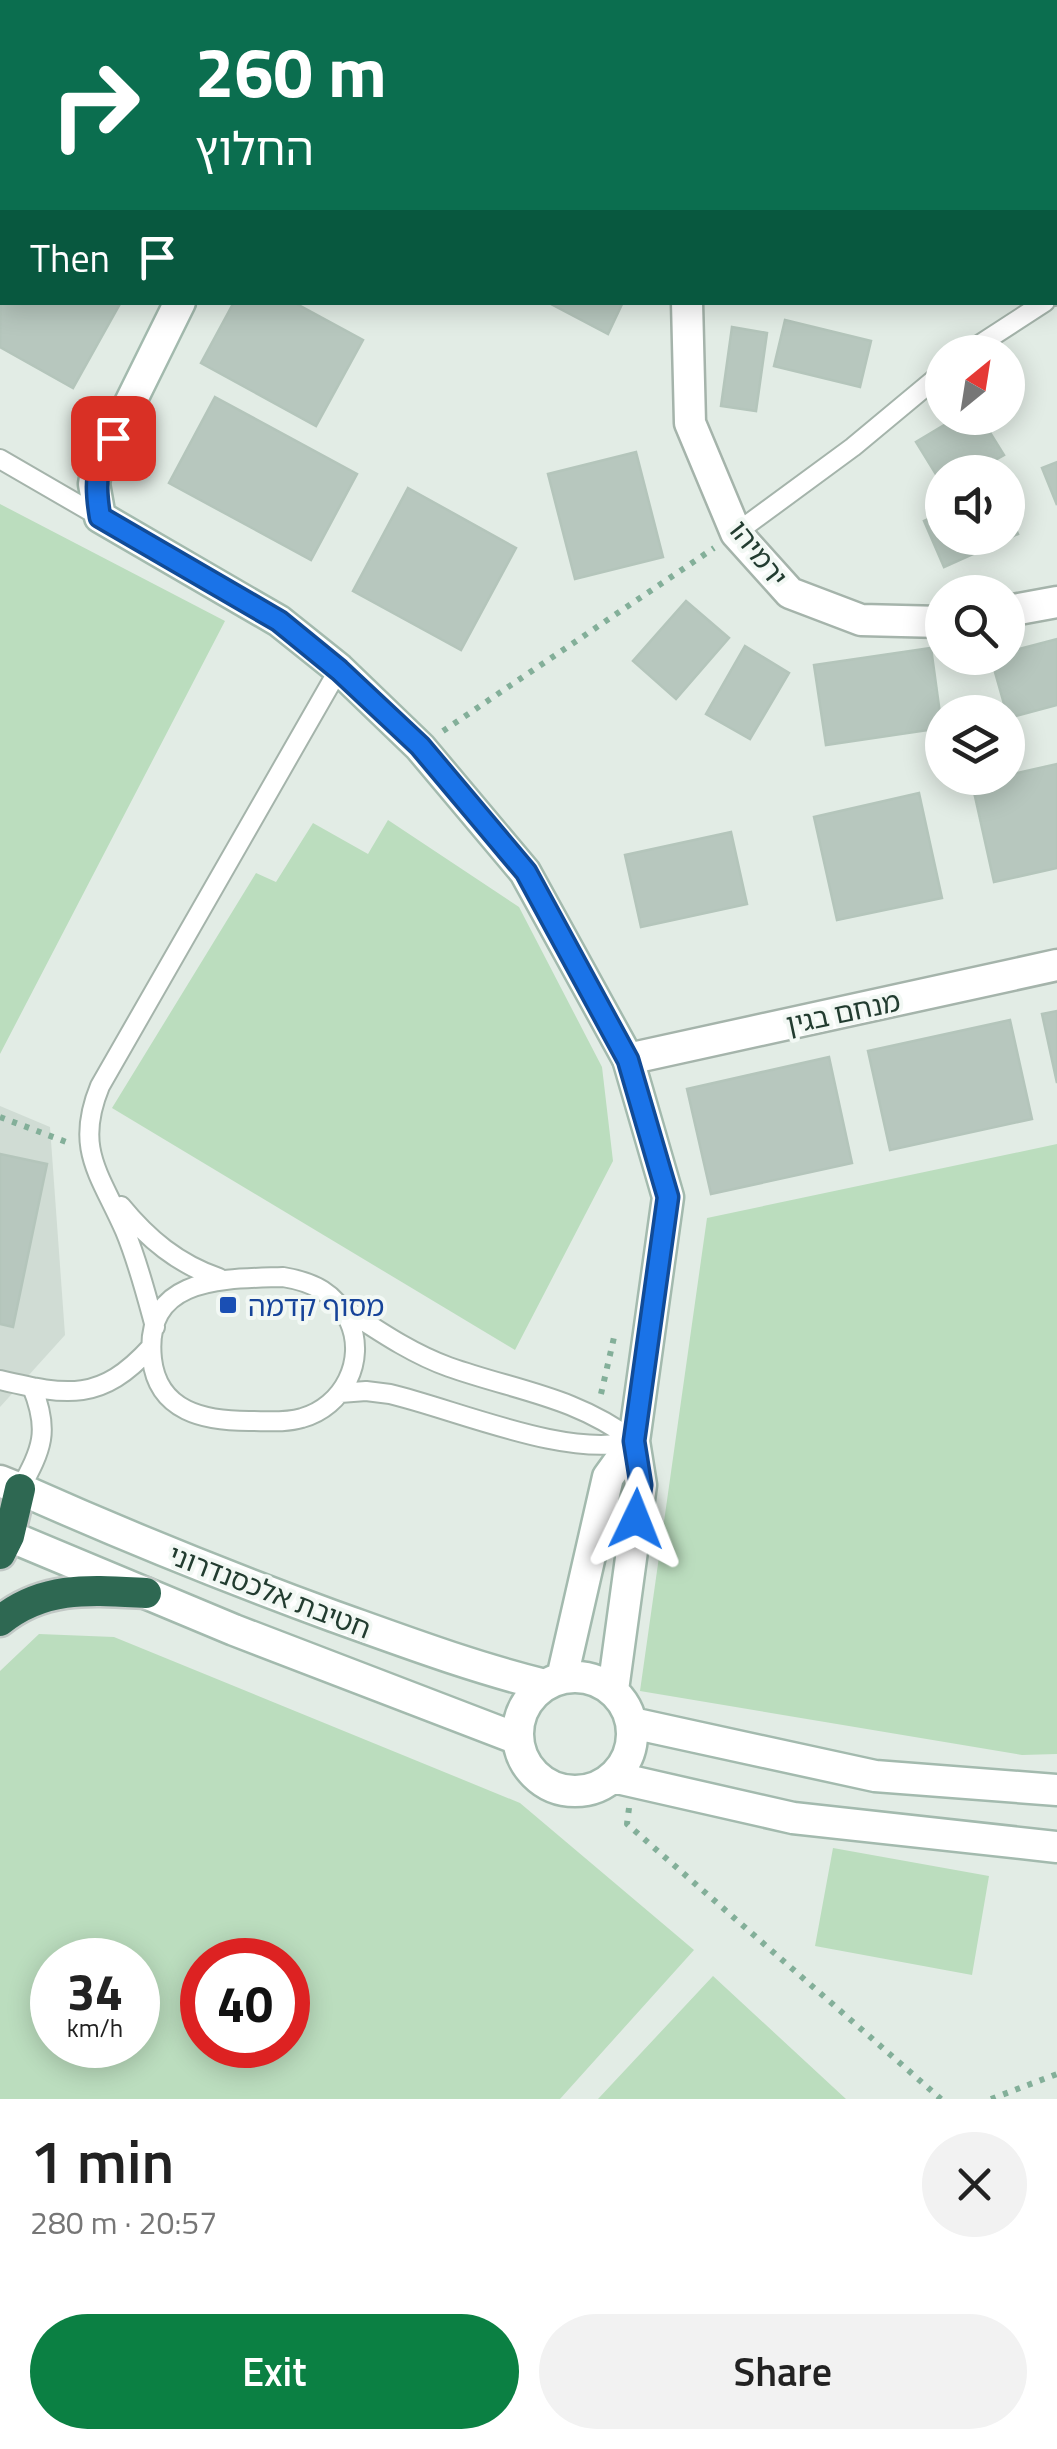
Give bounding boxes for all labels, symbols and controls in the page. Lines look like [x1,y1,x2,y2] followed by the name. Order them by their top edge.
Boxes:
[195,18,387,124] text: 260 m
[30,40,160,170] icon: right
[195,114,314,182] text: החלוץ
[30,229,110,287] text: Then
[130,230,185,285] icon: arrive
[925,335,1025,435] north arrow
[925,335,1025,795] map controls
[71,396,156,481] pin
[86,411,141,466] icon: arrive
[925,455,1025,555] button: sound
[719,510,799,596] street label: ירמיהו
[925,575,1025,675] button: search
[925,695,1025,795] button: layers
[782,979,904,1045] street label: מנחם בגין
[248,1284,384,1327] place label: מסוף קדמה
[217,1294,239,1316] marker: מסוף קדמה
[584,1467,688,1571] position arrow
[162,1533,378,1649] street label: חטיבת אלכסנדרוני
[180,1938,310,2068] speed limit sign: 40
[67,1953,123,2029] text: 34
[67,2009,123,2047] text: km/h
[30,2115,174,2206] text: 1 min
[922,2132,1027,2237] button: close
[30,2198,217,2246] text: 280 m · 20:57
[30,2314,519,2429] button: Exit
[539,2314,1027,2429] button: Share

